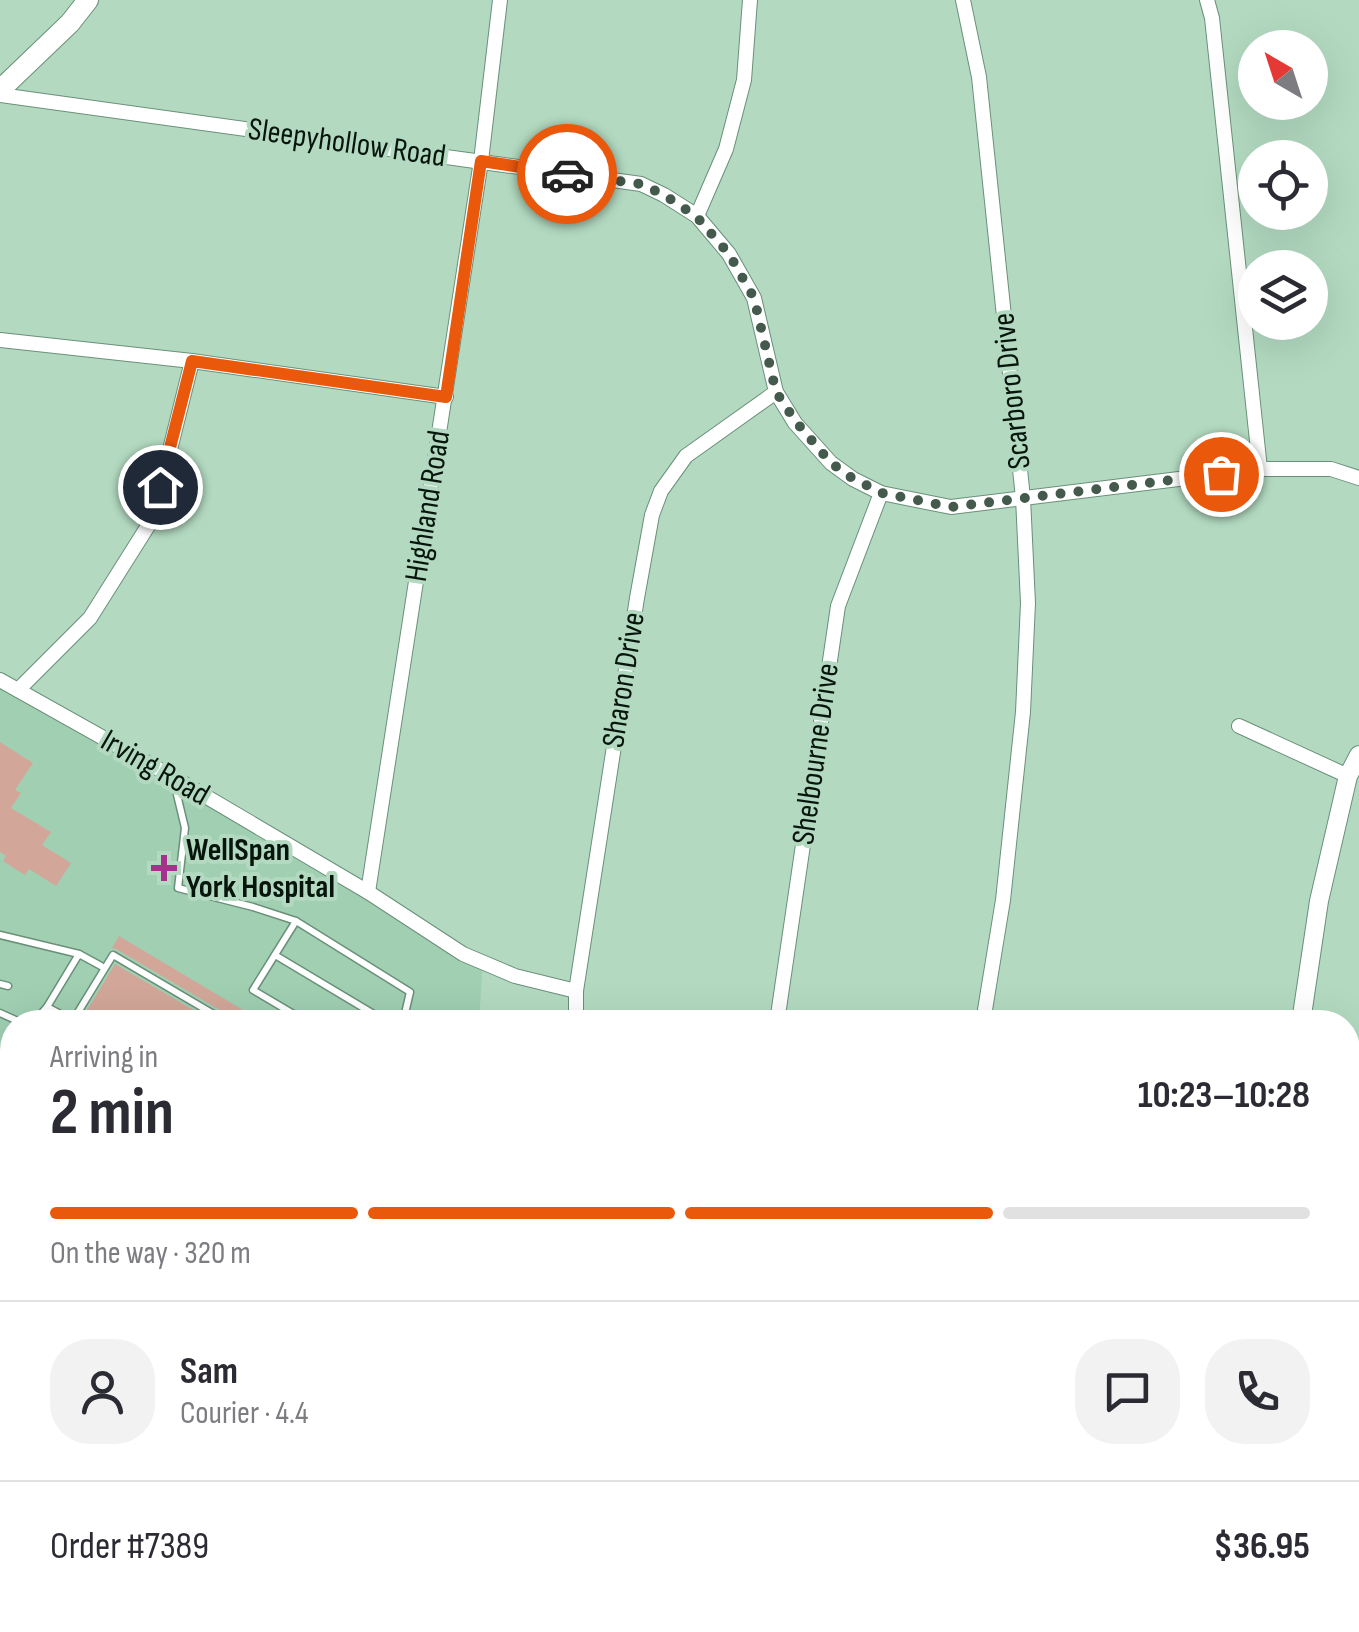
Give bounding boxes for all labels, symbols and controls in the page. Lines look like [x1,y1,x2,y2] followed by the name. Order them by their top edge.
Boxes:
[1238,30,1328,120] north arrow
[1238,30,1328,340] map controls
[246,110,448,176] street label: Sleepyhollow Road
[517,124,617,224] courier
[1238,140,1328,230] button: locate
[540,147,595,202] icon: car
[1238,250,1328,340] button: layers
[984,311,1040,471] street label: Scarboro Drive
[397,428,459,584] street label: Highland Road
[1179,432,1264,517] pin
[118,445,203,530] pin
[1194,447,1249,502] icon: bag
[133,460,188,515] icon: home
[594,610,654,750] street label: Sharon Drive
[784,661,848,847] street label: Shelbourne Drive
[94,721,216,815] street label: Irving Road
[186,831,335,907] place label: WellSpan York Hospital
[151,855,177,881] marker: WellSpan York Hospital
[50,1038,158,1077] text: Arriving in
[1138,1073,1310,1118] text: 10:23–10:28
[50,1075,174,1153] text: 2 min
[50,1234,251,1273] text: On the way · 320 m
[50,1339,155,1444] button: person
[1075,1339,1180,1444] button: chat
[1205,1339,1310,1444] button: phone
[180,1349,238,1394] text: Sam
[180,1394,308,1433] text: Courier · 4.4
[50,1524,209,1569] text: Order #7389
[1213,1524,1310,1569] text: $36.95

